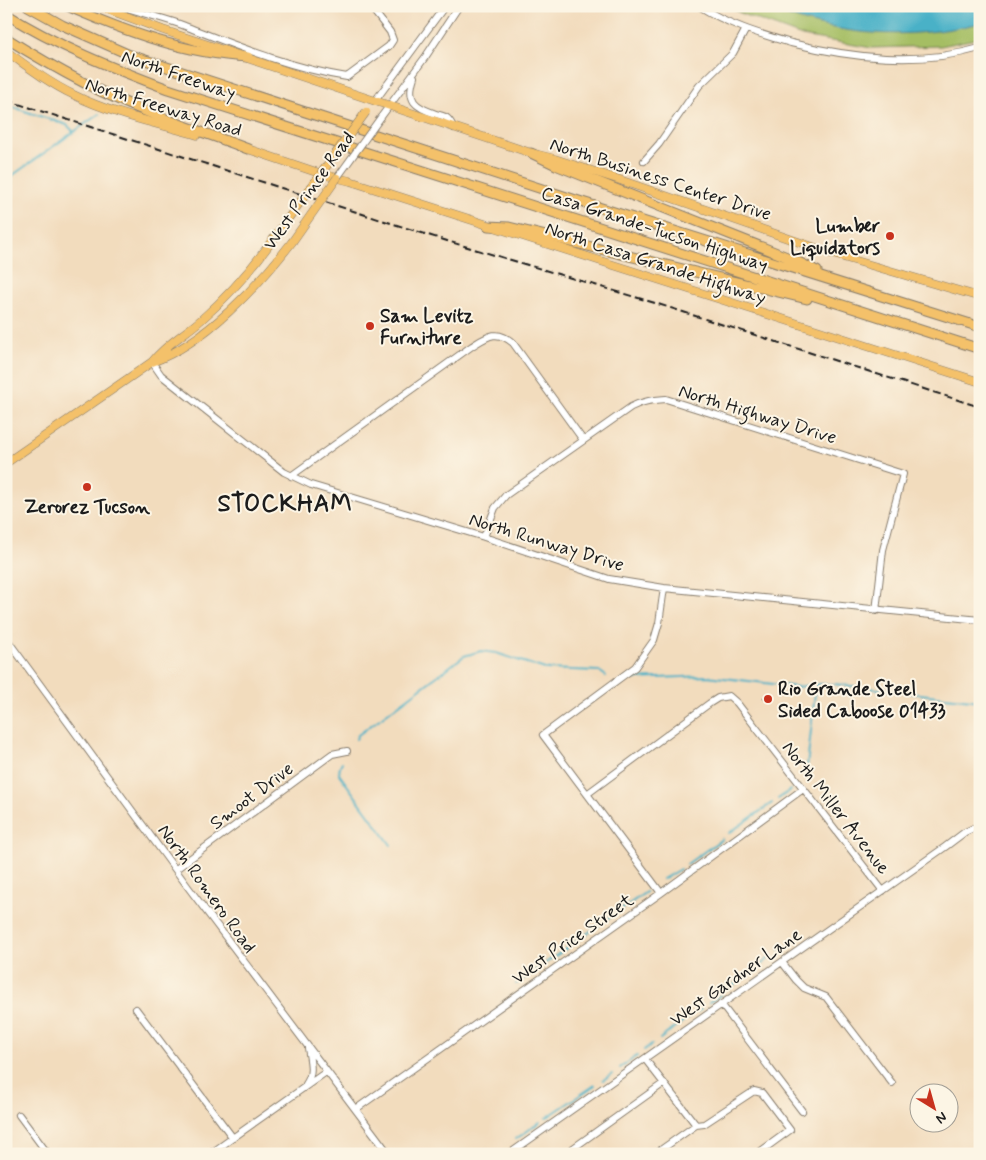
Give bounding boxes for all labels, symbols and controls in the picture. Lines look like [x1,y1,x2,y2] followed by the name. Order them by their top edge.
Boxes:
[118,44,239,108] street label: North Freeway
[82,72,245,144] street label: North Freeway Road
[258,126,361,255] street label: West Prince Road
[547,132,774,227] street label: North Business Center Drive
[537,181,771,280] street label: Casa Grande-Tucson Highway
[790,214,880,261] place label: Lumber Liquidators
[541,216,769,314] street label: North Casa Grande Highway
[884,230,896,242] marker: Lumber Liquidators
[380,304,474,351] place label: Sam Levitz Furniture
[364,320,376,332] marker: Sam Levitz Furniture
[675,379,840,453] street label: North Highway Drive
[81,481,93,493] marker: Zerorez Tucson
[217,489,353,520] district label: STOCKHAM
[24,495,150,520] place label: Zerorez Tucson
[466,507,627,579] street label: North Runway Drive
[778,677,946,724] place label: Rio Grande Steel Sided Caboose 01433
[762,693,774,705] marker: Rio Grande Steel Sided Caboose 01433
[776,736,896,880] street label: North Miller Avenue
[205,757,299,836] street label: Smoot Drive
[152,819,262,958] street label: North Romero Road
[507,888,639,991] street label: West Price Street
[665,922,807,1032] street label: West Gardner Lane
[908,1082,958,1132] north arrow
[932,1108,950,1128] text: N

